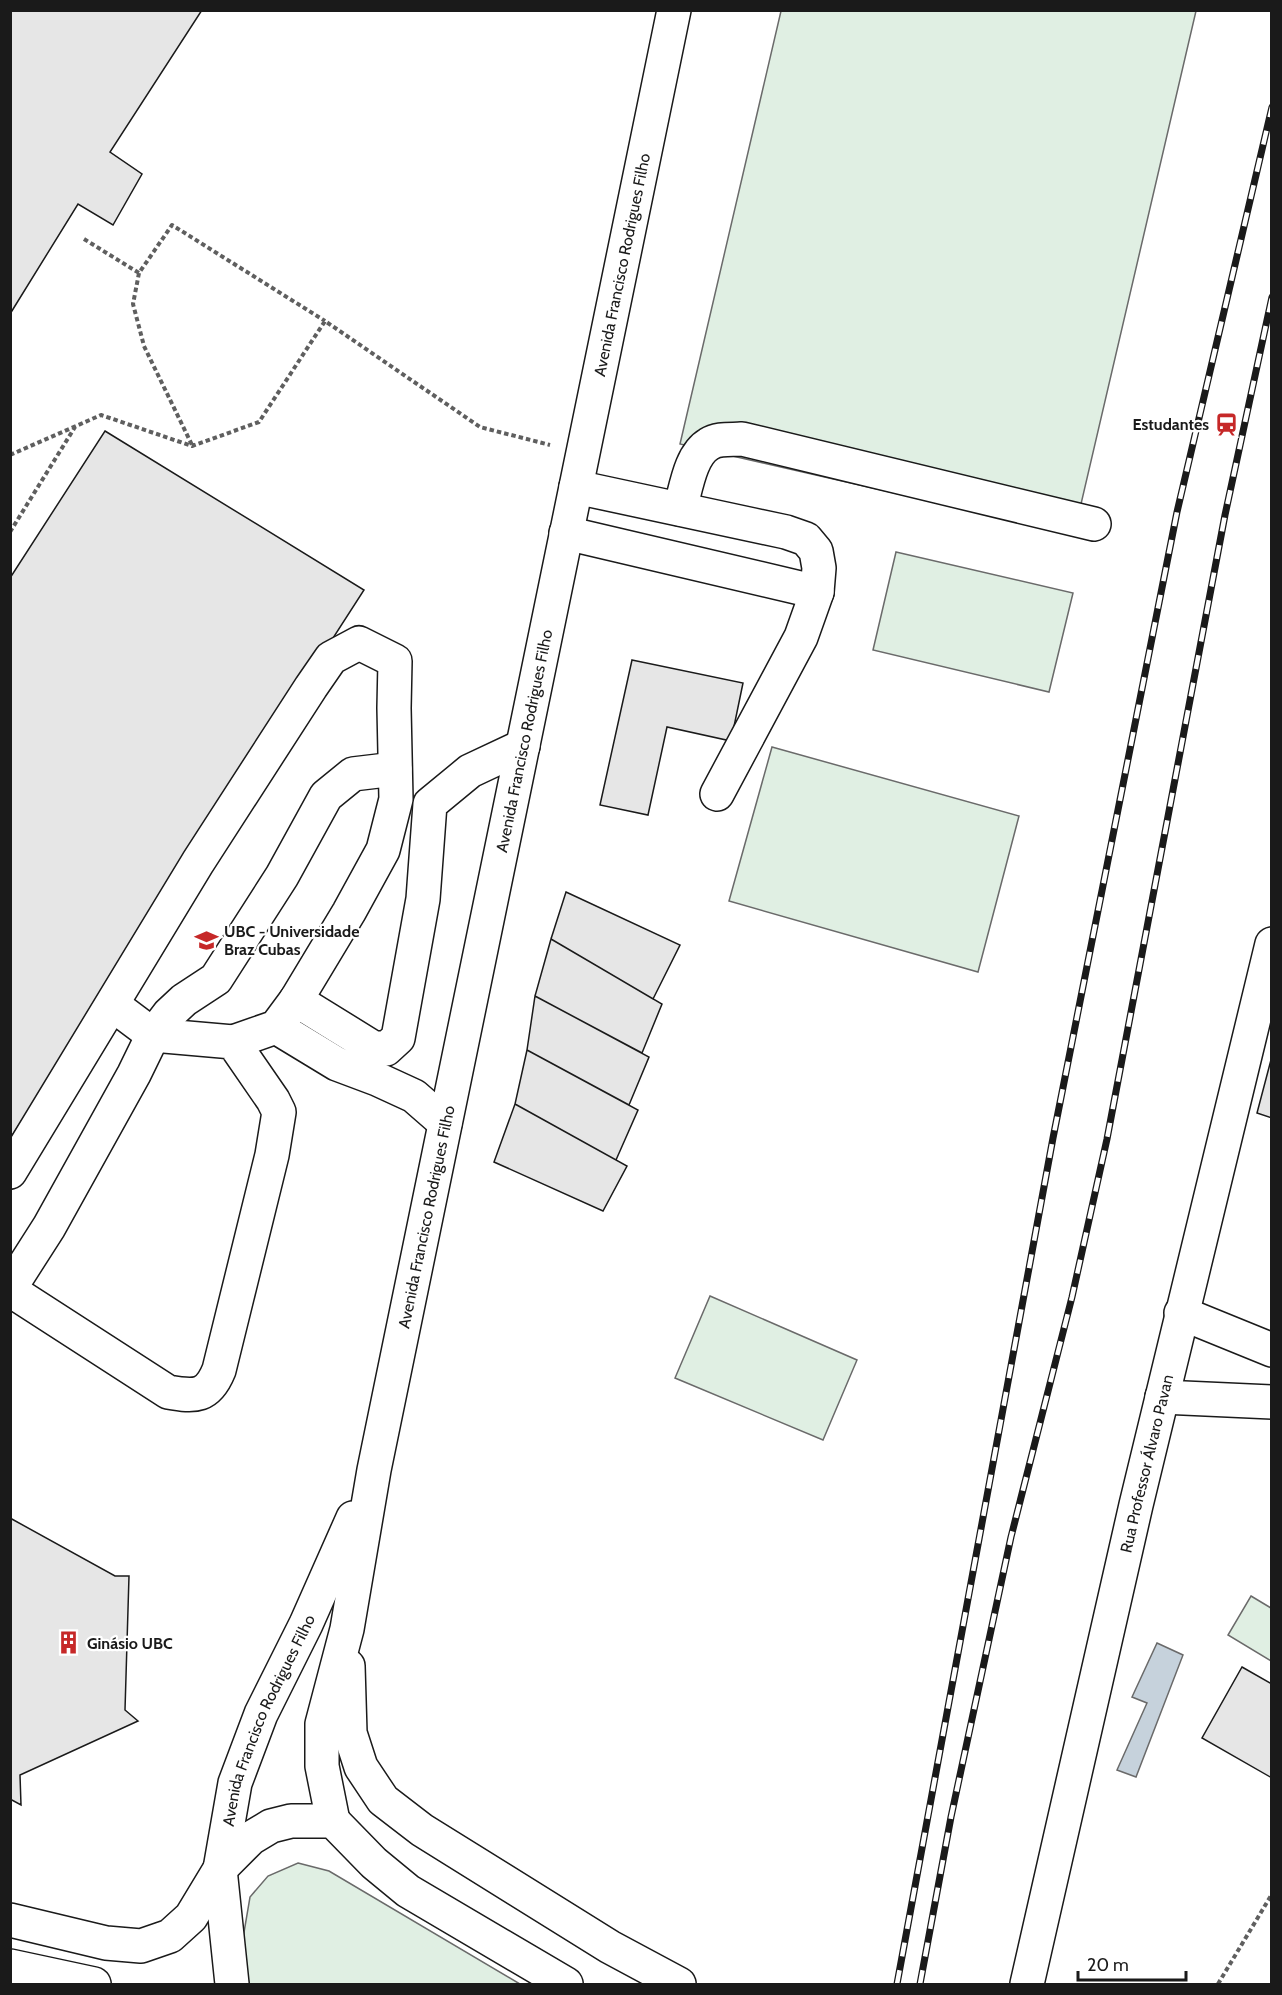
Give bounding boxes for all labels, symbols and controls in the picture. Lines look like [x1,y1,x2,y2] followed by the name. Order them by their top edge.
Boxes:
[589,151,654,378] street label: Avenida Francisco Rodrigues Filho
[1214,411,1240,437] station icon: Estudantes
[1132,415,1209,434] place label: Estudantes
[492,627,556,854] street label: Avenida Francisco Rodrigues Filho
[224,922,359,959] place label: UBC - Universidade Braz Cubas
[193,927,219,953] school or university icon: UBC - Universidade Braz Cubas
[394,1104,458,1330] street label: Avenida Francisco Rodrigues Filho
[1116,1372,1177,1555] street label: Rua Professor Álvaro Pavan
[218,1611,319,1828] street label: Avenida Francisco Rodrigues Filho
[56,1630,82,1656] building icon: Ginásio UBC
[87,1634,173,1653] place label: Ginásio UBC
[1078,1944,1186,1982] scale bar
[1087,1954,1129,1976] text: 20 m

